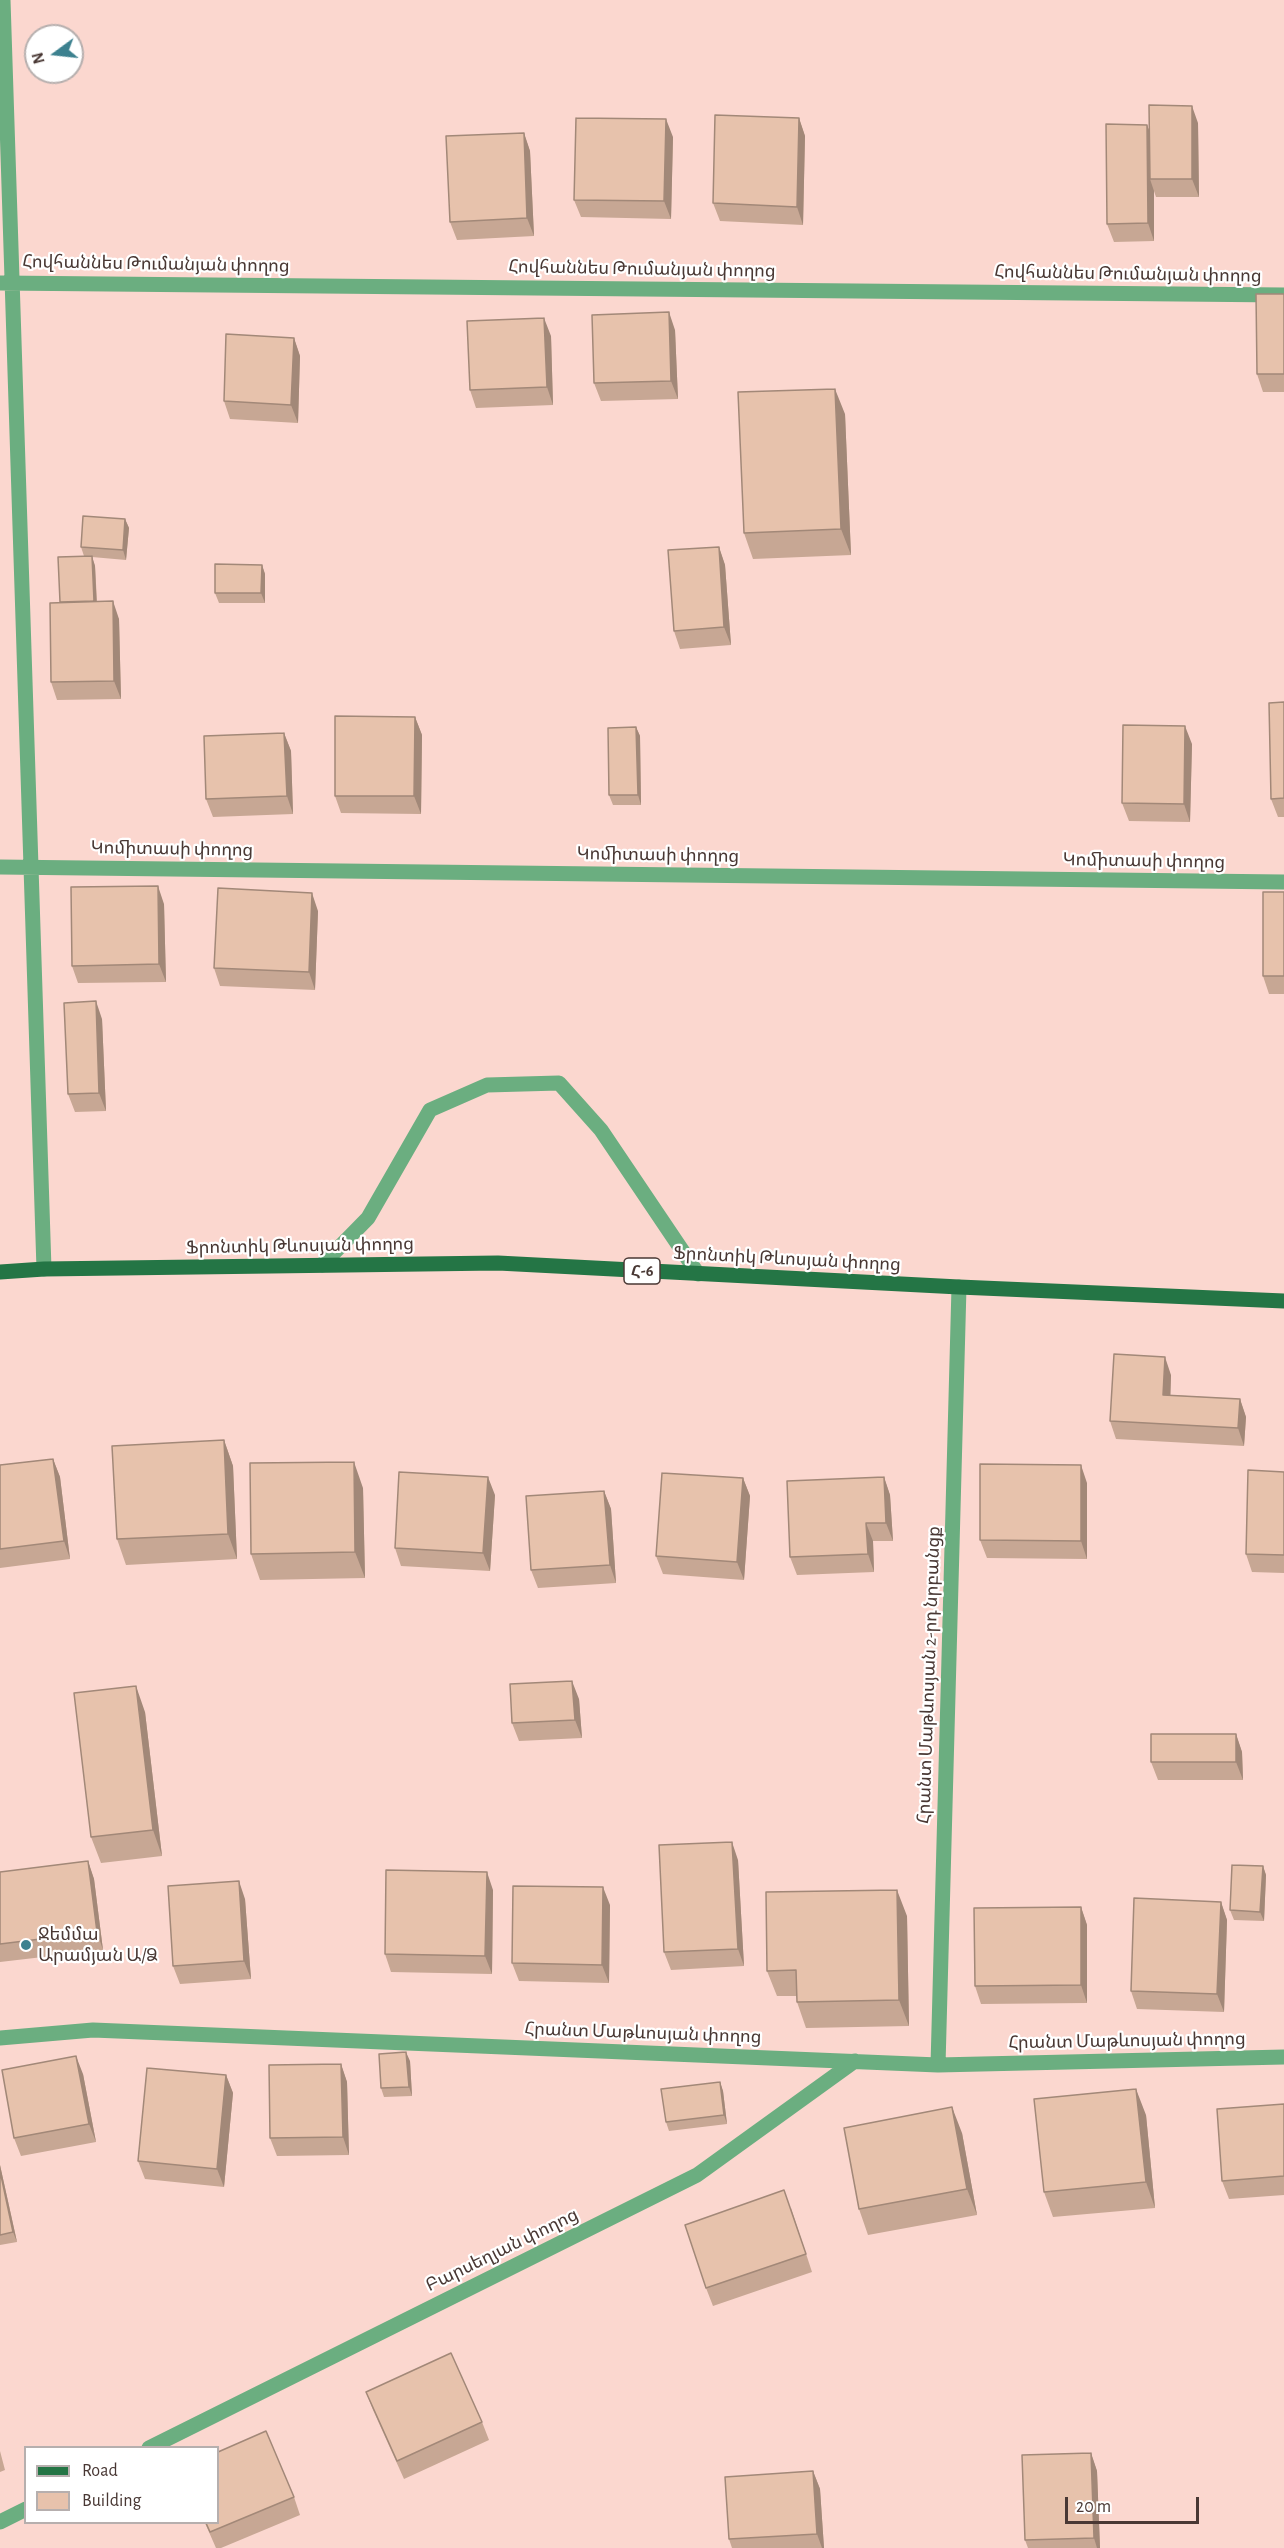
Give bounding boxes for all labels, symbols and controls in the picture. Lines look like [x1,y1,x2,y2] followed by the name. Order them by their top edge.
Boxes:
[24,24,84,84] north arrow
[29,51,48,66] text: N
[22,251,290,277] street label: Հովհաննես Թումանյան փողոց
[508,256,776,282] street label: Հովհաննես Թումանյան փողոց
[994,261,1262,287] street label: Հովհաննես Թումանյան փողոց
[91,837,253,861] street label: Կոմիտասի փողոց
[577,843,739,867] street label: Կոմիտասի փողոց
[1063,849,1225,873] street label: Կոմիտասի փողոց
[186,1233,414,1259] street label: Ֆրոնտիկ Թևոսյան փողոց
[673,1242,901,1276] street label: Ֆրոնտիկ Թևոսյան փողոց
[624,1258,660,1284] road number: Հ-6
[913,1526,945,1824] street label: Հրանտ Մաթևոսյան 2-րդ նրբանցք
[38,1924,158,1966] place label: Ջեմմա Արամյան Ա/Ձ
[19,1938,33,1952] marker: Ջեմմա Արամյան Ա/Ձ
[524,2018,762,2048] street label: Հրանտ Մաթևոսյան փողոց
[1008,2028,1246,2054] street label: Հրանտ Մաթևոսյան փողոց
[422,2204,582,2296] street label: Բարսեղյան փողոց
[24,2446,219,2524] legend
[82,2462,118,2480] text: Road
[1068,2485,1202,2523] scale bar
[82,2492,141,2510] text: Building
[1076,2498,1111,2516] text: 20 m

